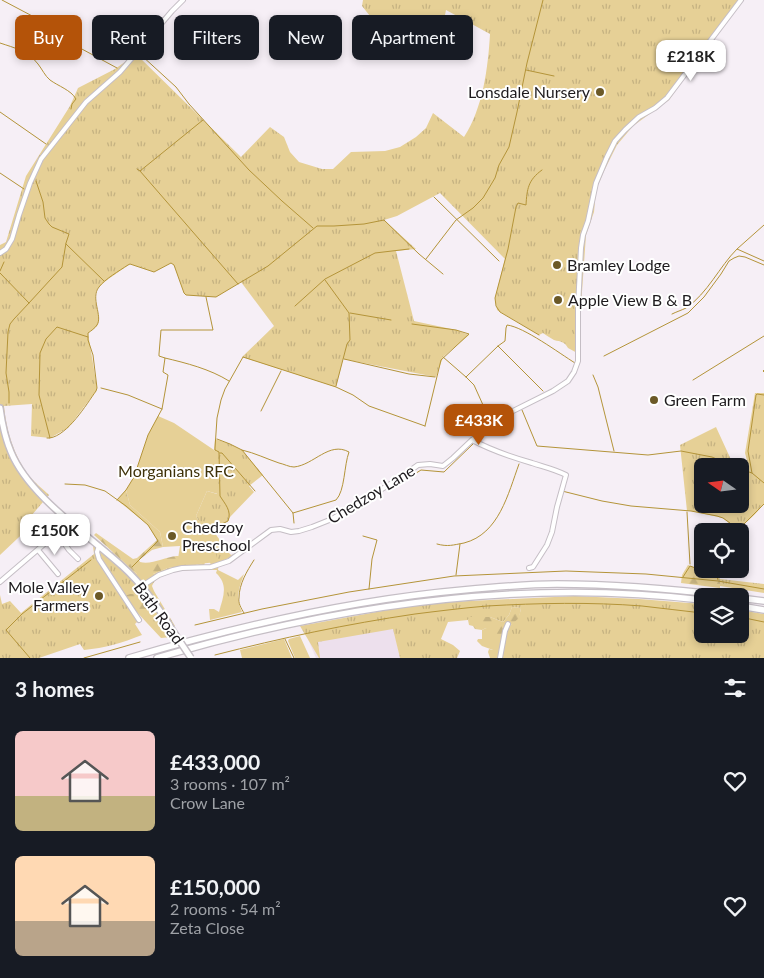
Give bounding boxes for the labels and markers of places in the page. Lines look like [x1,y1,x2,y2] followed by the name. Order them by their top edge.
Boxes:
[656,39,726,82] pin: £218K
[468,82,591,101] place label: Lonsdale Nursery
[594,86,606,98] marker: Lonsdale Nursery
[567,255,670,274] place label: Bramley Lodge
[551,259,563,271] marker: Bramley Lodge
[568,290,692,309] place label: Apple View B & B
[552,294,564,306] marker: Apple View B & B
[664,390,746,409] place label: Green Farm
[648,394,660,406] marker: Green Farm
[444,404,514,446] pin: £433K
[20,514,90,556] pin: £150K
[182,517,251,554] place label: Chedzoy Preschool
[166,530,178,542] marker: Chedzoy Preschool
[8,577,90,614] place label: Mole Valley Farmers
[93,590,105,602] marker: Mole Valley Farmers

